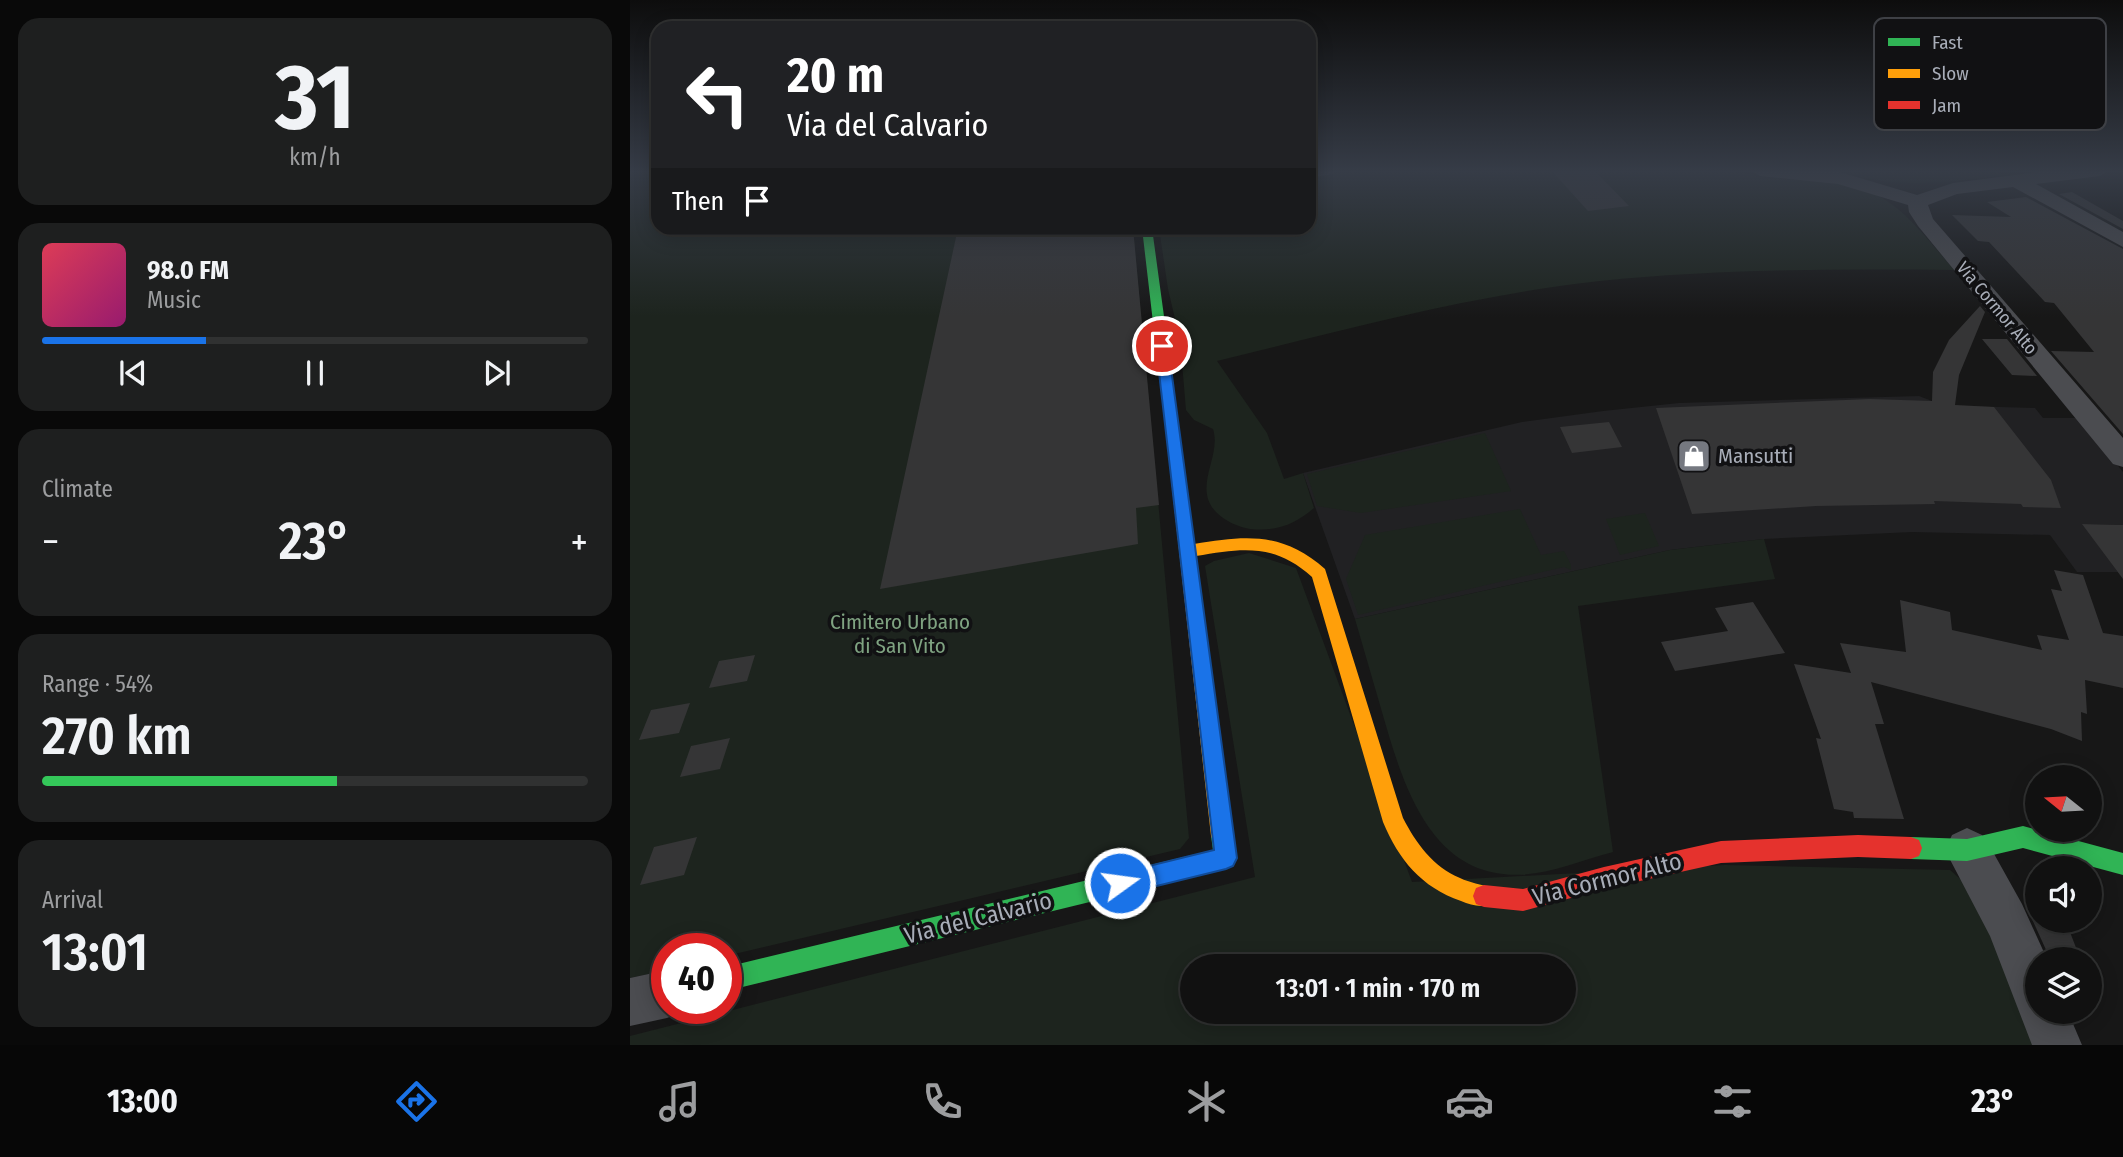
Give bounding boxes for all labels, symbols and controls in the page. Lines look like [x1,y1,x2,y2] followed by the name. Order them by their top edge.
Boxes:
[1874,18,2106,130] legend
[1932,31,1963,54] text: Fast
[275,43,355,152] text: 31
[787,46,884,105] text: 20 m
[672,49,763,140] icon: left
[1932,62,1969,85] text: Slow
[1932,94,1961,117] text: Jam
[787,106,988,144] text: Via del Calvario
[289,143,341,171] text: km/h
[738,182,776,220] icon: arrive
[672,186,724,217] text: Then
[147,255,229,286] text: 98.0 FM
[1952,257,2042,359] street label: Via Cormor Alto
[147,286,201,314] text: Music
[1132,316,1192,376] pin
[1143,327,1181,365] icon: arrive
[114,354,152,392] icon: previous
[296,354,334,392] icon: pause
[478,354,516,392] icon: next
[1675,437,1713,475] shop icon: Mansutti
[1718,443,1793,469] place label: Mansutti
[42,475,113,503] text: Climate
[279,510,351,573] text: 23°
[42,519,59,565] text: −
[571,519,588,565] text: +
[830,609,970,659] park label: Cimitero Urbano di San Vito
[42,670,153,698] text: Range · 54%
[42,705,192,768] text: 270 km
[2025,765,2102,842] north arrow
[2025,765,2102,1024] map controls
[1083,846,1157,920] position arrow
[1530,847,1684,911] street label: Via Cormor Alto
[2025,856,2102,933] button: sound
[42,886,103,914] text: Arrival
[901,886,1055,950] street label: Via del Calvario
[42,921,148,984] text: 13:01
[651,933,742,1024] speed limit sign: 40
[2025,947,2102,1024] button: layers
[1276,973,1480,1004] text: 13:01 · 1 min · 170 m
[392,1077,441,1126] icon: directions
[655,1077,704,1126] icon: music
[918,1077,967,1126] icon: phone
[1182,1077,1231,1126] icon: climate
[1445,1077,1494,1126] icon: car
[1708,1077,1757,1126] icon: filters
[107,1082,178,1120] text: 13:00
[1971,1082,2016,1120] text: 23°

